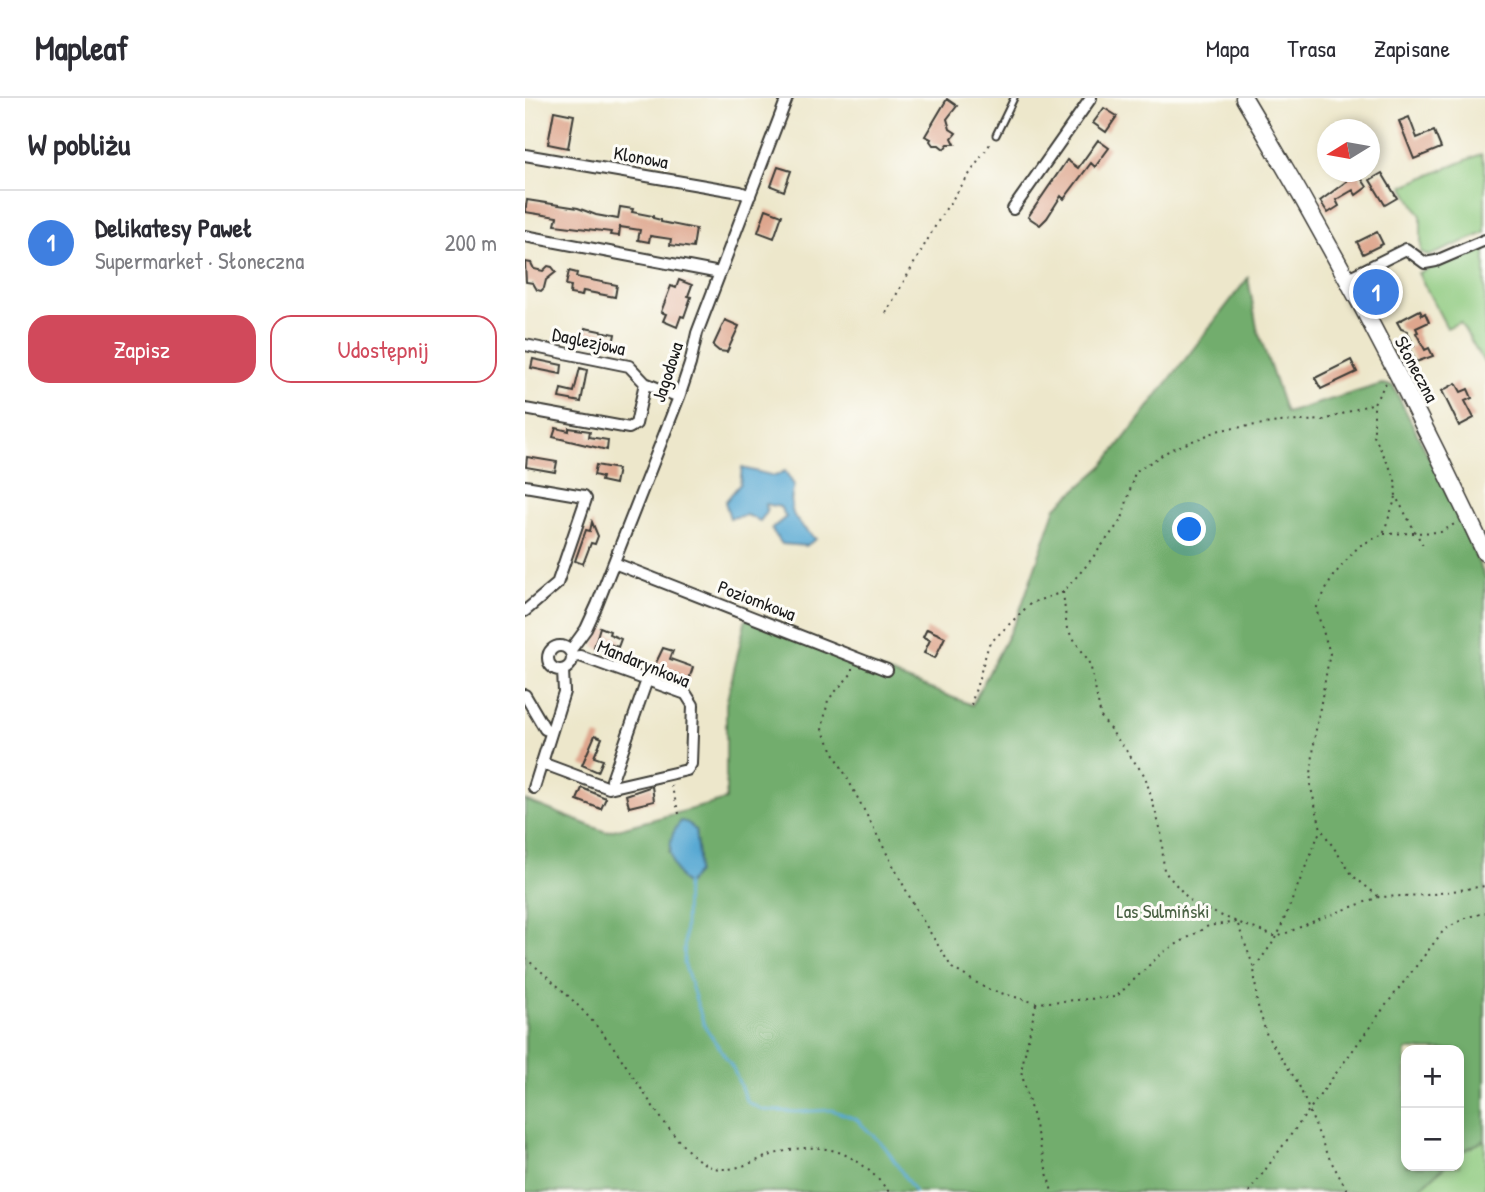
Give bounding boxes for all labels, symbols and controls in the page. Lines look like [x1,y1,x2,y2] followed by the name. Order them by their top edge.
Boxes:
[35,26,128,70] text: Mapleaf
[1206,32,1249,64] text: Mapa
[1287,32,1336,64] text: Trasa
[1374,32,1450,64] text: Zapisane
[1317,119,1380,182] north arrow
[28,124,130,164] text: W pobliżu
[612,139,671,175] street label: Klonowa
[95,210,253,245] text: Delikatesy Paweł
[47,227,55,258] text: 1
[445,227,497,258] text: 200 m
[95,245,304,276] text: Supermarket · Słoneczna
[1353,266,1399,318] pin: 1
[28,315,256,383] button: Zapisz
[270,315,497,383] button: Udostępnij
[550,321,628,362] street label: Daglezjowa
[1389,331,1445,407] street label: Słoneczna
[645,338,689,405] street label: Jagodowa
[1172,512,1206,546] your location
[714,573,800,627] street label: Poziomkowa
[594,633,695,694] street label: Mandarynkowa
[1117,898,1209,924] park label: Las Sulmiński
[1401,1045,1464,1171] map controls
[1401,1045,1464,1108] button: +
[1401,1108,1464,1171] button: −

